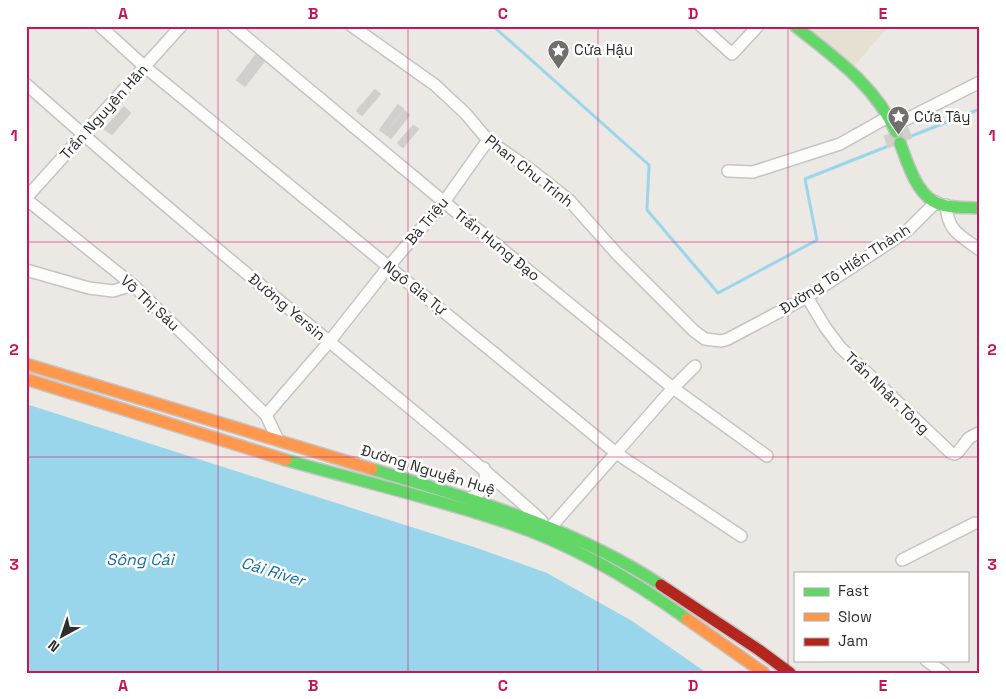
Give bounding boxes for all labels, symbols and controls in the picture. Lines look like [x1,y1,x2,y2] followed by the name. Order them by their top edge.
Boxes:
[118,3,128,24] text: A
[308,3,318,24] text: B
[498,3,508,24] text: C
[688,3,698,24] text: D
[879,3,888,24] text: E
[546,38,570,69] place icon: Cửa Hậu
[574,40,633,59] place label: Cửa Hậu
[56,60,152,163] street label: Trần Nguyên Hãn
[886,105,910,136] place icon: Cửa Tây
[914,107,971,126] place label: Cửa Tây
[10,125,18,146] text: 1
[988,125,996,146] text: 1
[481,130,577,211] street label: Phan Chu Trinh
[401,193,452,249] street label: Bà Triệu
[451,204,544,285] street label: Trần Hưng Đạo
[776,219,914,318] street label: Đường Tô Hiến Thành
[380,256,451,319] street label: Ngô Gia Tự
[245,269,330,344] street label: Đường Yersin
[117,271,184,335] street label: Võ Thị Sáu
[9,339,19,360] text: 2
[987,339,997,360] text: 2
[841,347,934,438] street label: Trần Nhân Tông
[359,440,498,499] street label: Đường Nguyễn Huệ
[106,549,176,570] water label: Sông Cái
[239,552,309,592] water label: Cái River
[9,554,19,575] text: 3
[987,554,997,575] text: 3
[794,572,968,662] legend
[838,581,869,600] text: Fast
[838,607,872,626] text: Slow
[38,612,88,662] north arrow
[838,631,868,650] text: Jam
[44,636,63,656] text: N
[118,675,128,696] text: A
[308,675,318,696] text: B
[498,675,508,696] text: C
[688,675,698,696] text: D
[879,675,888,696] text: E

